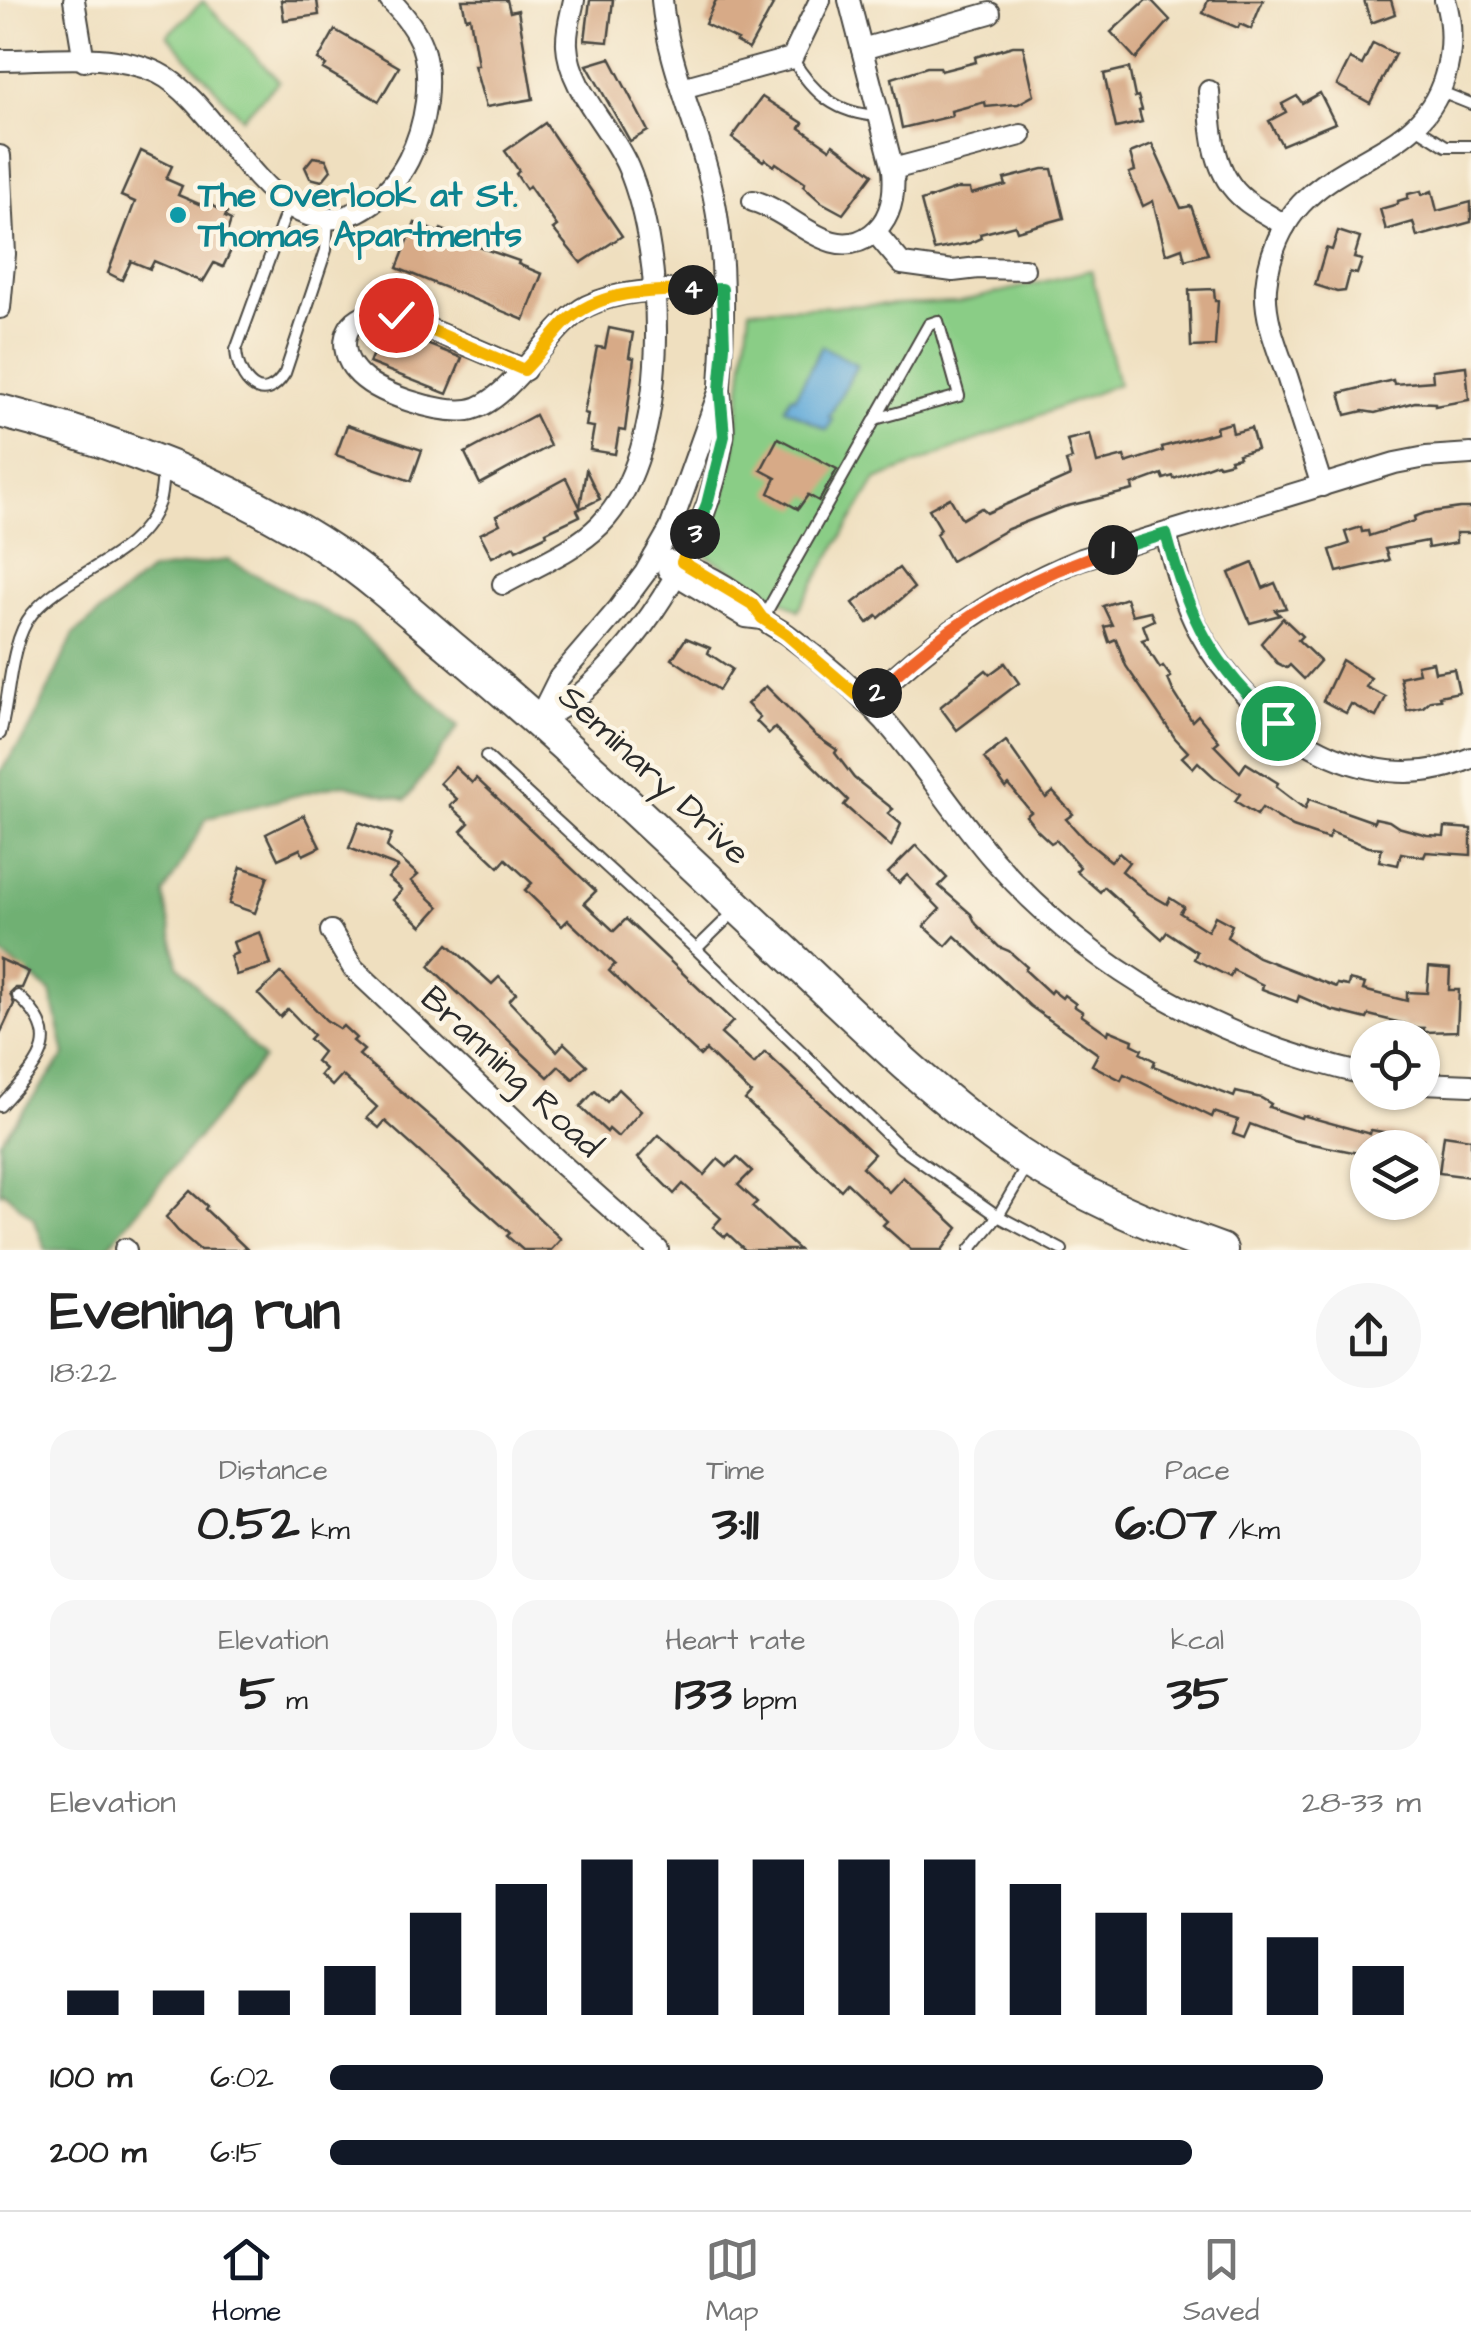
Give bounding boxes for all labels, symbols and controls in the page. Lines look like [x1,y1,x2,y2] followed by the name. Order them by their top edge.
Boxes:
[197,171,522,261] place label: The Overlook at St. Thomas Apartments
[167,204,189,226] marker: The Overlook at St. Thomas Apartments
[668,265,718,315] pin: 4
[683,270,703,309] text: 4
[354,273,439,358] pin
[369,288,424,343] icon: check
[670,509,720,559] pin: 3
[688,514,702,553] text: 3
[1088,525,1138,575] pin: 1
[1111,530,1115,569] text: 1
[852,668,902,718] pin: 2
[547,673,761,878] street label: Seminary Drive
[869,673,885,712] text: 2
[1236,681,1321,766] pin
[1251,696,1306,751] icon: arrive
[408,975,613,1171] street label: Branning Road
[1350,1020,1440,1220] map controls
[1350,1020,1440,1110] button: locate
[1350,1130,1440,1220] button: layers
[50,1274,340,1350] text: Evening run
[1316,1283,1421,1388] button: share
[50,1350,117,1395] text: 18:22
[219,1451,328,1490] text: Distance
[706,1451,765,1490] text: Time
[1165,1451,1230,1490] text: Pace
[197,1490,300,1559] text: 0.52
[712,1490,759,1559] text: 3:11
[1115,1490,1217,1559] text: 6:07
[300,1511,350,1550] text: km
[1217,1511,1280,1550] text: /km
[218,1621,329,1660] text: Elevation
[665,1621,806,1660] text: Heart rate
[1171,1621,1224,1660] text: kcal
[239,1660,275,1729] text: 5
[675,1660,732,1729] text: 133
[1167,1660,1228,1729] text: 35
[275,1681,308,1720] text: m
[732,1681,796,1720] text: bpm
[50,1780,176,1825] text: Elevation
[1302,1780,1421,1825] text: 28–33 m
[50,2055,132,2100] text: 100 m
[210,2055,274,2100] text: 6:02
[50,2130,146,2175] text: 200 m
[210,2130,262,2175] text: 6:15
[212,2232,281,2331] tab: Home
[705,2232,760,2331] tab: Map
[1183,2232,1259,2331] tab: Saved

